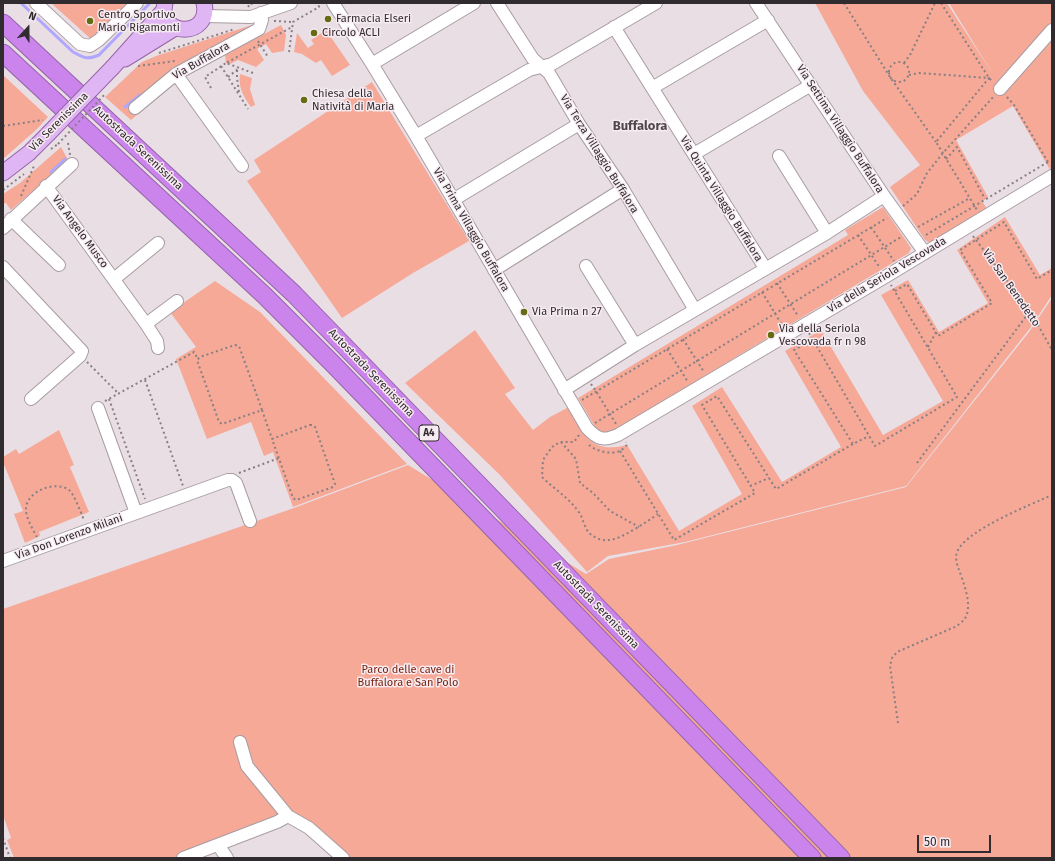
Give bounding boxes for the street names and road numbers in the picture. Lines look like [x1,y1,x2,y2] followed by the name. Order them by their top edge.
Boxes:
[170,39,232,83] street label: Via Buffalora
[794,62,886,196] street label: Via Settima Villaggio Buffalora
[27,90,91,154] street label: Via Serenissima
[557,92,641,216] street label: Via Terza Villaggio Buffalora
[91,103,185,193] street label: Autostrada Serenissima
[677,134,765,264] street label: Via Quinta Villaggio Buffalora
[430,166,512,294] street label: Via Prima Villaggio Buffalora
[49,193,111,271] street label: Via Angelo Musco
[825,234,949,316] street label: Via della Seriola Vescovada
[979,247,1043,329] street label: Via San Benedetto
[325,326,417,420] street label: Autostrada Serenissima
[419,425,439,441] road number: A4
[13,511,125,563] street label: Via Don Lorenzo Milani
[550,558,642,652] street label: Autostrada Serenissima

